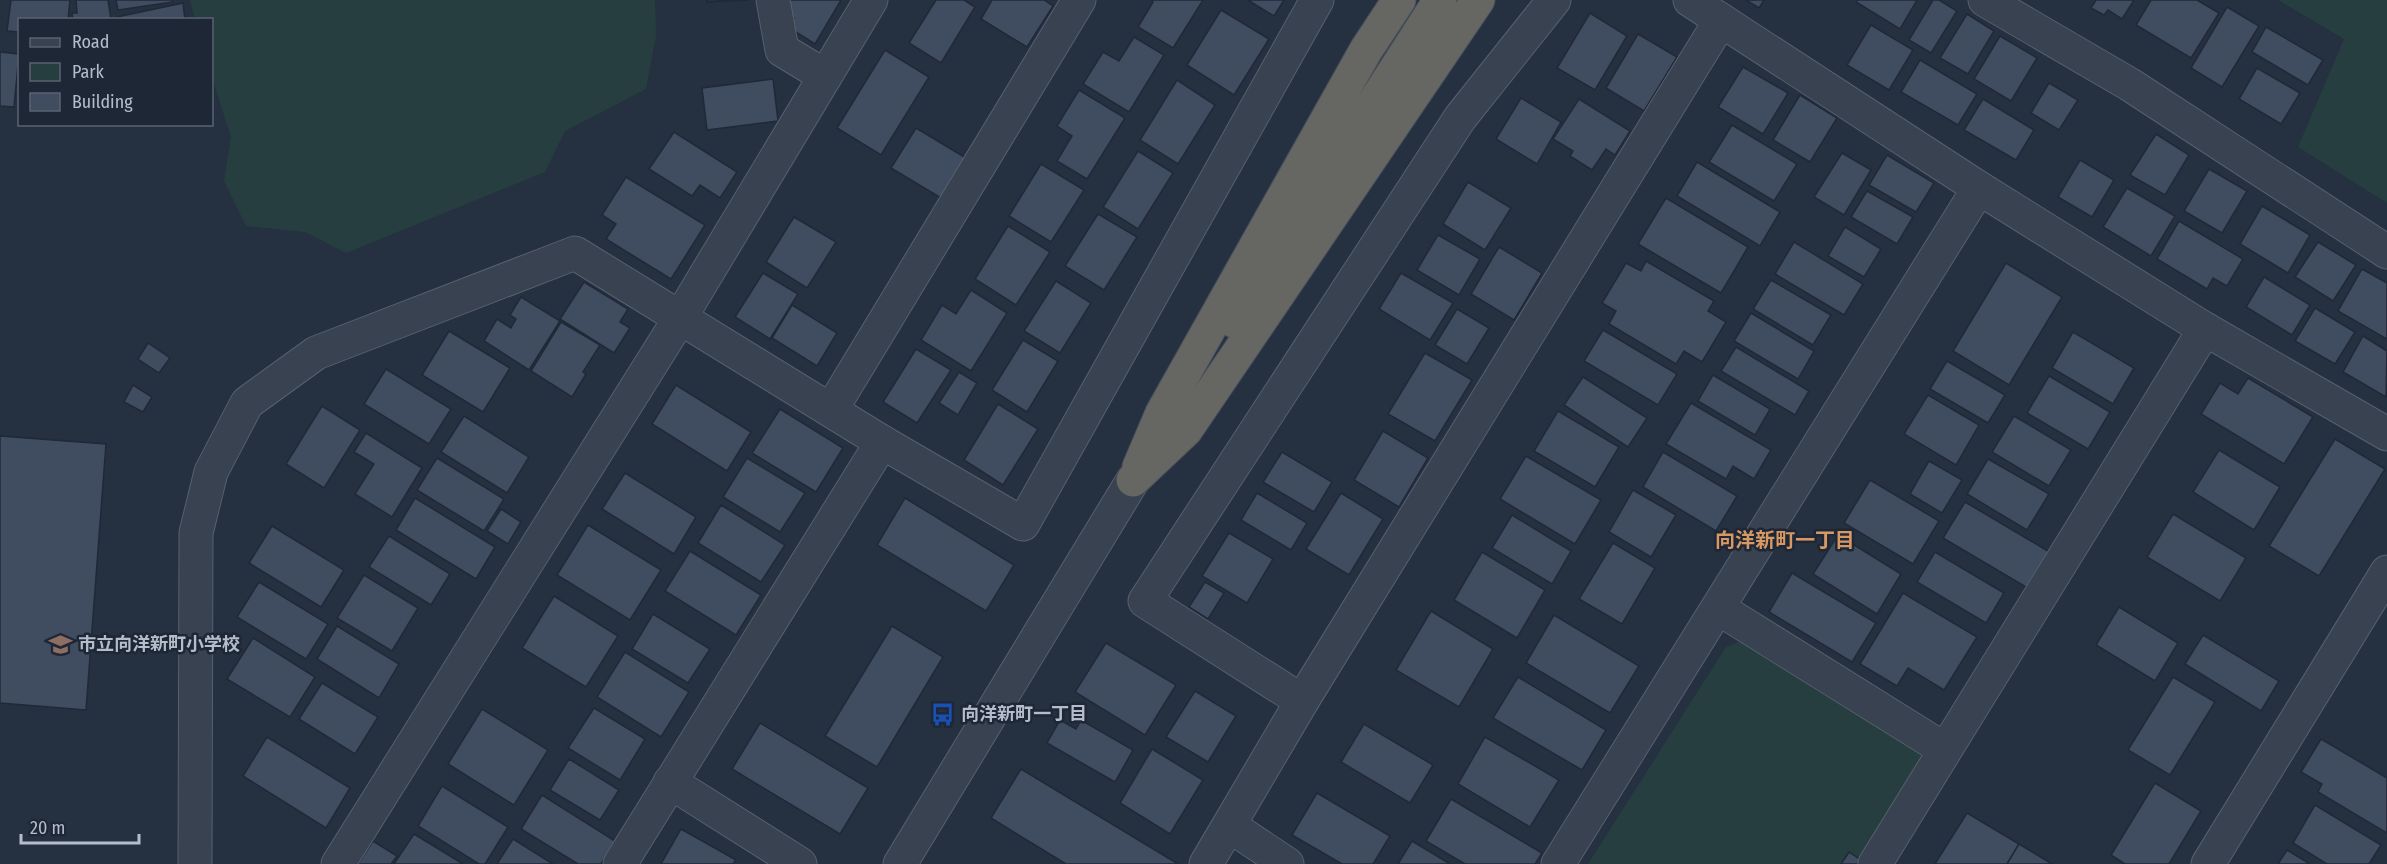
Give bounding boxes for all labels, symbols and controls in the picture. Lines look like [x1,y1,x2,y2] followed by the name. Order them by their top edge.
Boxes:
[18,18,213,126] legend
[72,31,109,53] text: Road
[72,61,105,83] text: Park
[72,91,133,113] text: Building
[1715,528,1855,552] district label: 向洋新町一丁目
[47,631,73,657] school or university icon: 市立向洋新町小学校
[78,633,240,655] place label: 市立向洋新町小学校
[930,701,956,727] bus stop icon: 向洋新町一丁目
[961,703,1087,725] place label: 向洋新町一丁目
[21,807,140,845] scale bar
[30,817,65,839] text: 20 m

